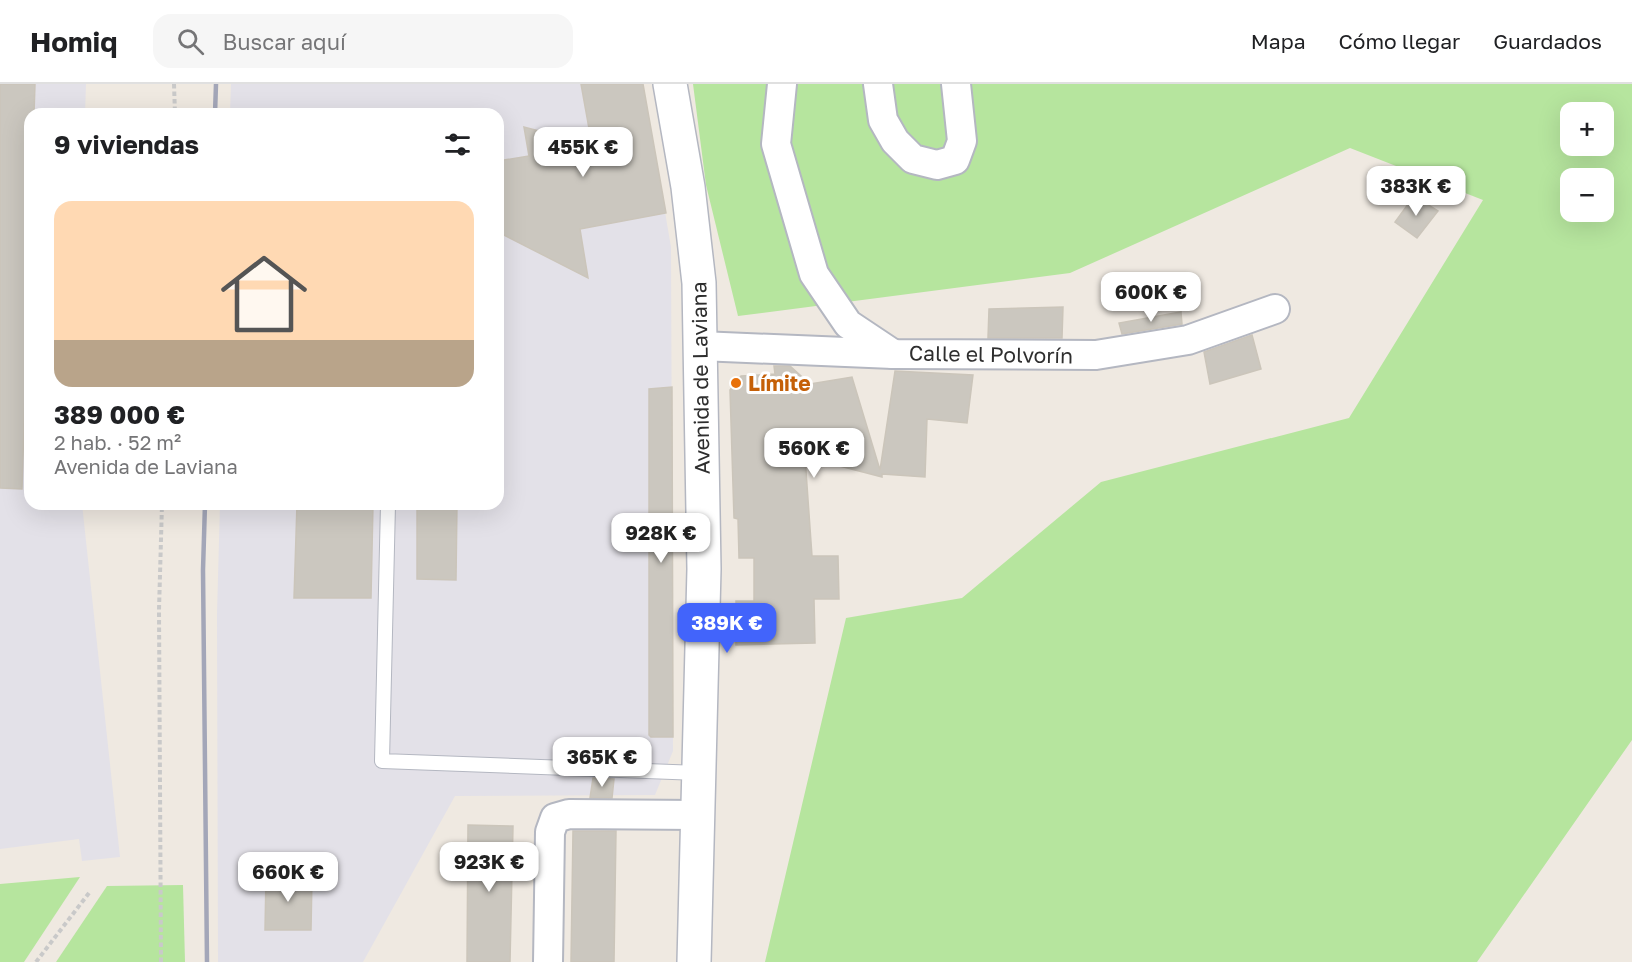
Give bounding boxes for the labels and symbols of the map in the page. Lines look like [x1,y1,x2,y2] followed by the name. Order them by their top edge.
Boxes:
[534,127,632,178] pin: 455K €
[1367,166,1465,217] pin: 383K €
[1102,272,1200,323] pin: 600K €
[685,281,715,475] street label: Avenida de Laviana
[909,340,1073,368] street label: Calle el Polvorín
[748,370,811,396] place label: Límite
[729,376,743,390] marker: Límite
[765,428,863,479] pin: 560K €
[612,513,710,564] pin: 928K €
[678,603,776,654] pin: 389K €
[553,737,651,788] pin: 365K €
[440,842,538,893] pin: 923K €
[239,852,337,903] pin: 660K €

